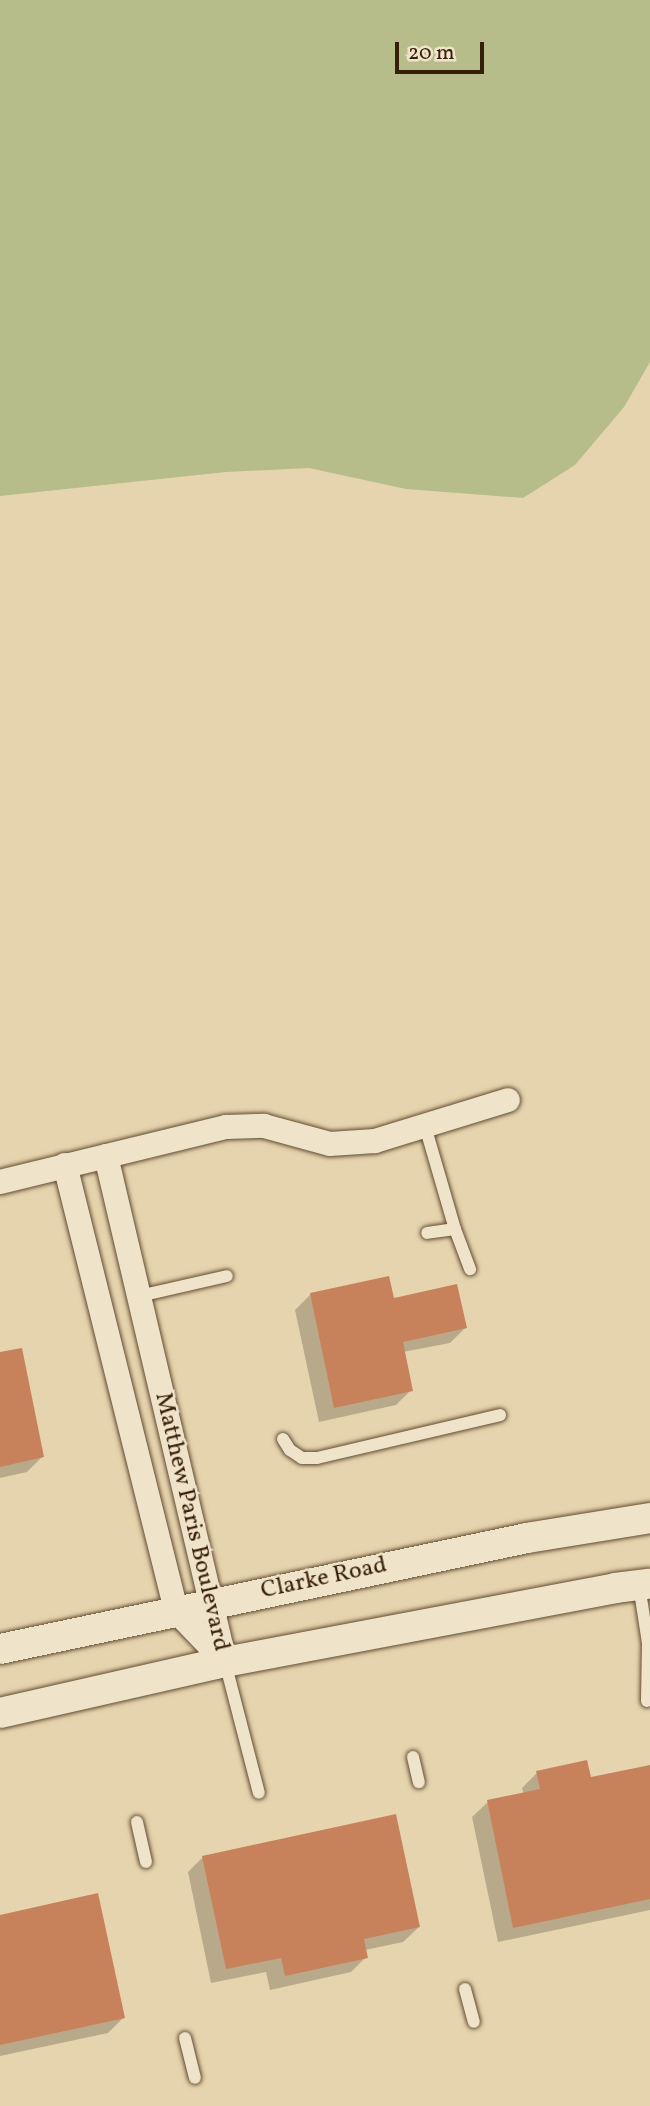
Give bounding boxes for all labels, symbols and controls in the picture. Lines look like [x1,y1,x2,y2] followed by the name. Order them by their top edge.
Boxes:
[398,28,487,72] scale bar
[408,39,454,68] text: 20 m
[147,1389,235,1655] street label: Matthew Paris Boulevard
[258,1552,390,1606] street label: Clarke Road

